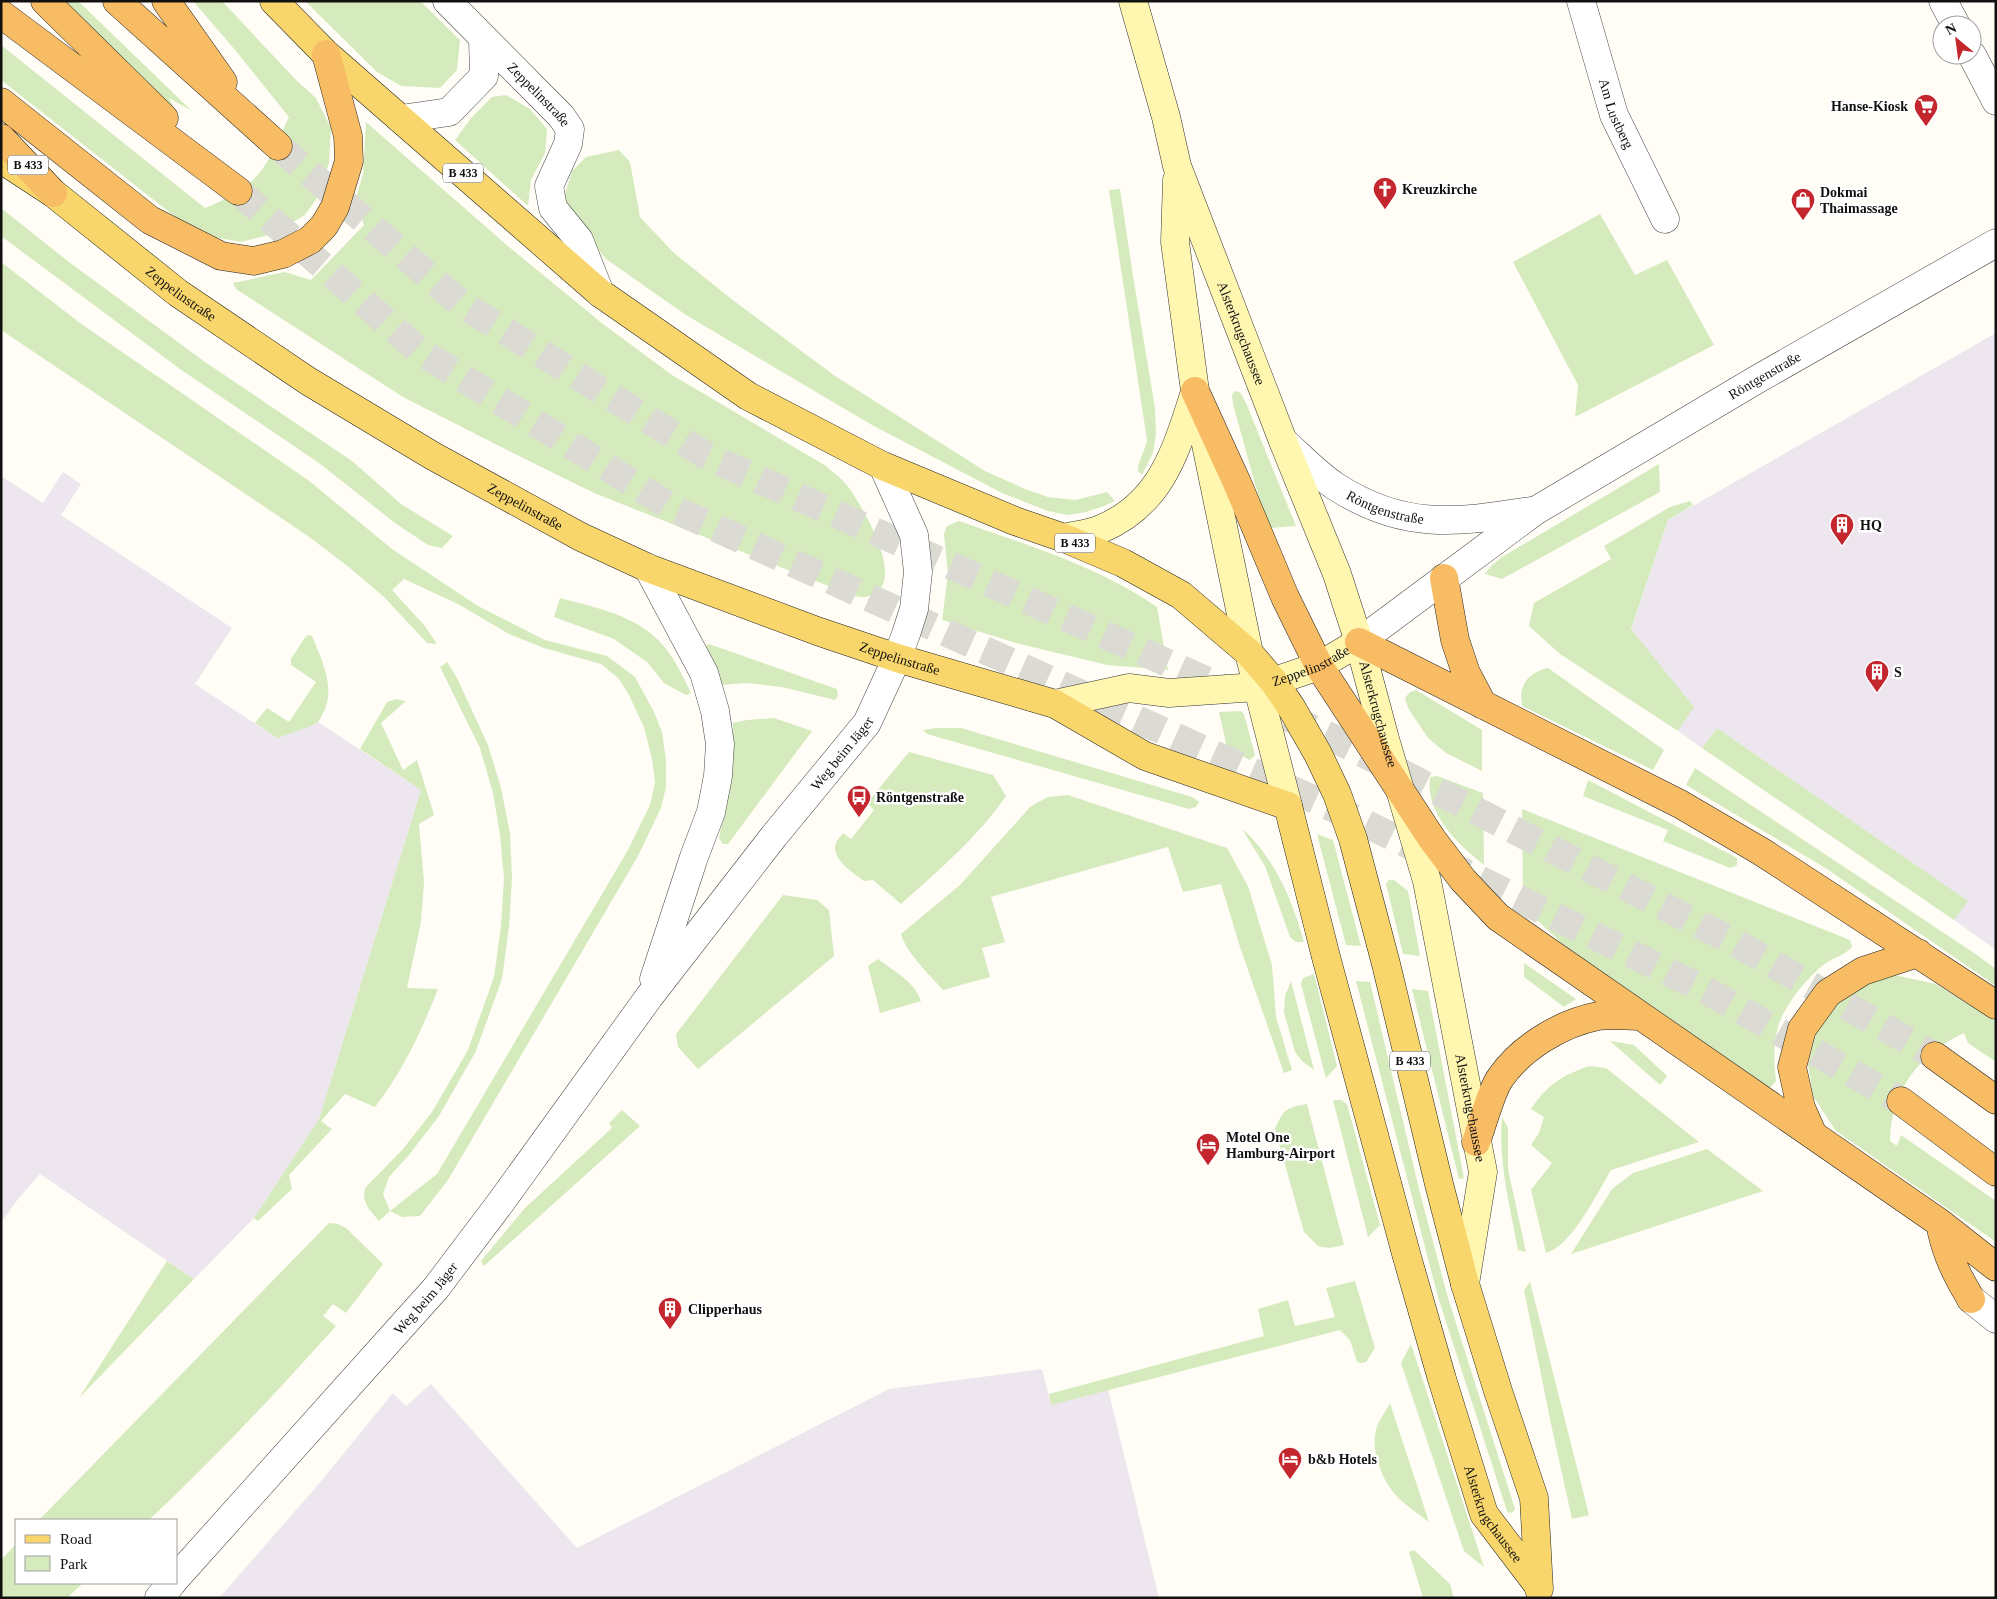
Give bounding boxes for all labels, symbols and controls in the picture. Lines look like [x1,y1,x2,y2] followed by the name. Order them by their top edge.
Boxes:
[1932,15,1982,65] north arrow
[1943,20,1959,38] text: N
[505,59,573,129] street label: Zeppelinstraße
[1596,77,1637,151] street label: Am Lustberg
[1913,93,1939,127] supermarket icon: Hanse-Kiosk
[1831,99,1908,114] place label: Hanse-Kiosk
[8,156,48,174] road number: B 433
[443,164,483,182] road number: B 433
[1372,176,1398,210] church icon: Kreuzkirche
[1402,182,1477,197] place label: Kreuzkirche
[1820,185,1898,216] place label: Dokmai Thaimassage
[1790,187,1816,221] shop icon: Dokmai Thaimassage
[143,263,219,324] street label: Zeppelinstraße
[1215,279,1268,387] street label: Alsterkrugchaussee
[1726,349,1803,402] street label: Röntgenstraße
[485,480,565,533] street label: Zeppelinstraße
[1344,487,1425,526] street label: Röntgenstraße
[1829,512,1855,546] building icon: HQ
[1860,518,1882,533] place label: HQ
[1055,534,1095,552] road number: B 433
[858,638,942,678] street label: Zeppelinstraße
[1270,642,1352,689] street label: Zeppelinstraße
[1357,659,1400,769] street label: Alsterkrugchaussee
[1864,659,1890,693] building icon: S
[1894,665,1902,680] place label: S
[808,714,876,793] street label: Weg beim Jäger
[846,784,872,818] bus stop icon: Röntgenstraße
[876,790,964,805] place label: Röntgenstraße
[1390,1052,1430,1070] road number: B 433
[1453,1052,1488,1163] street label: Alsterkrugchaussee
[1226,1130,1335,1161] place label: Motel One Hamburg-Airport
[1195,1132,1221,1166] hotel icon: Motel One Hamburg-Airport
[391,1259,461,1337] street label: Weg beim Jäger
[657,1296,683,1330] building icon: Clipperhaus
[688,1302,762,1317] place label: Clipperhaus
[1277,1446,1303,1480] hotel icon: b&b Hotels
[1308,1452,1377,1467] place label: b&b Hotels
[1462,1463,1526,1565] street label: Alsterkrugchaussee
[15,1519,178,1584] legend
[60,1531,92,1547] text: Road
[60,1556,88,1572] text: Park

